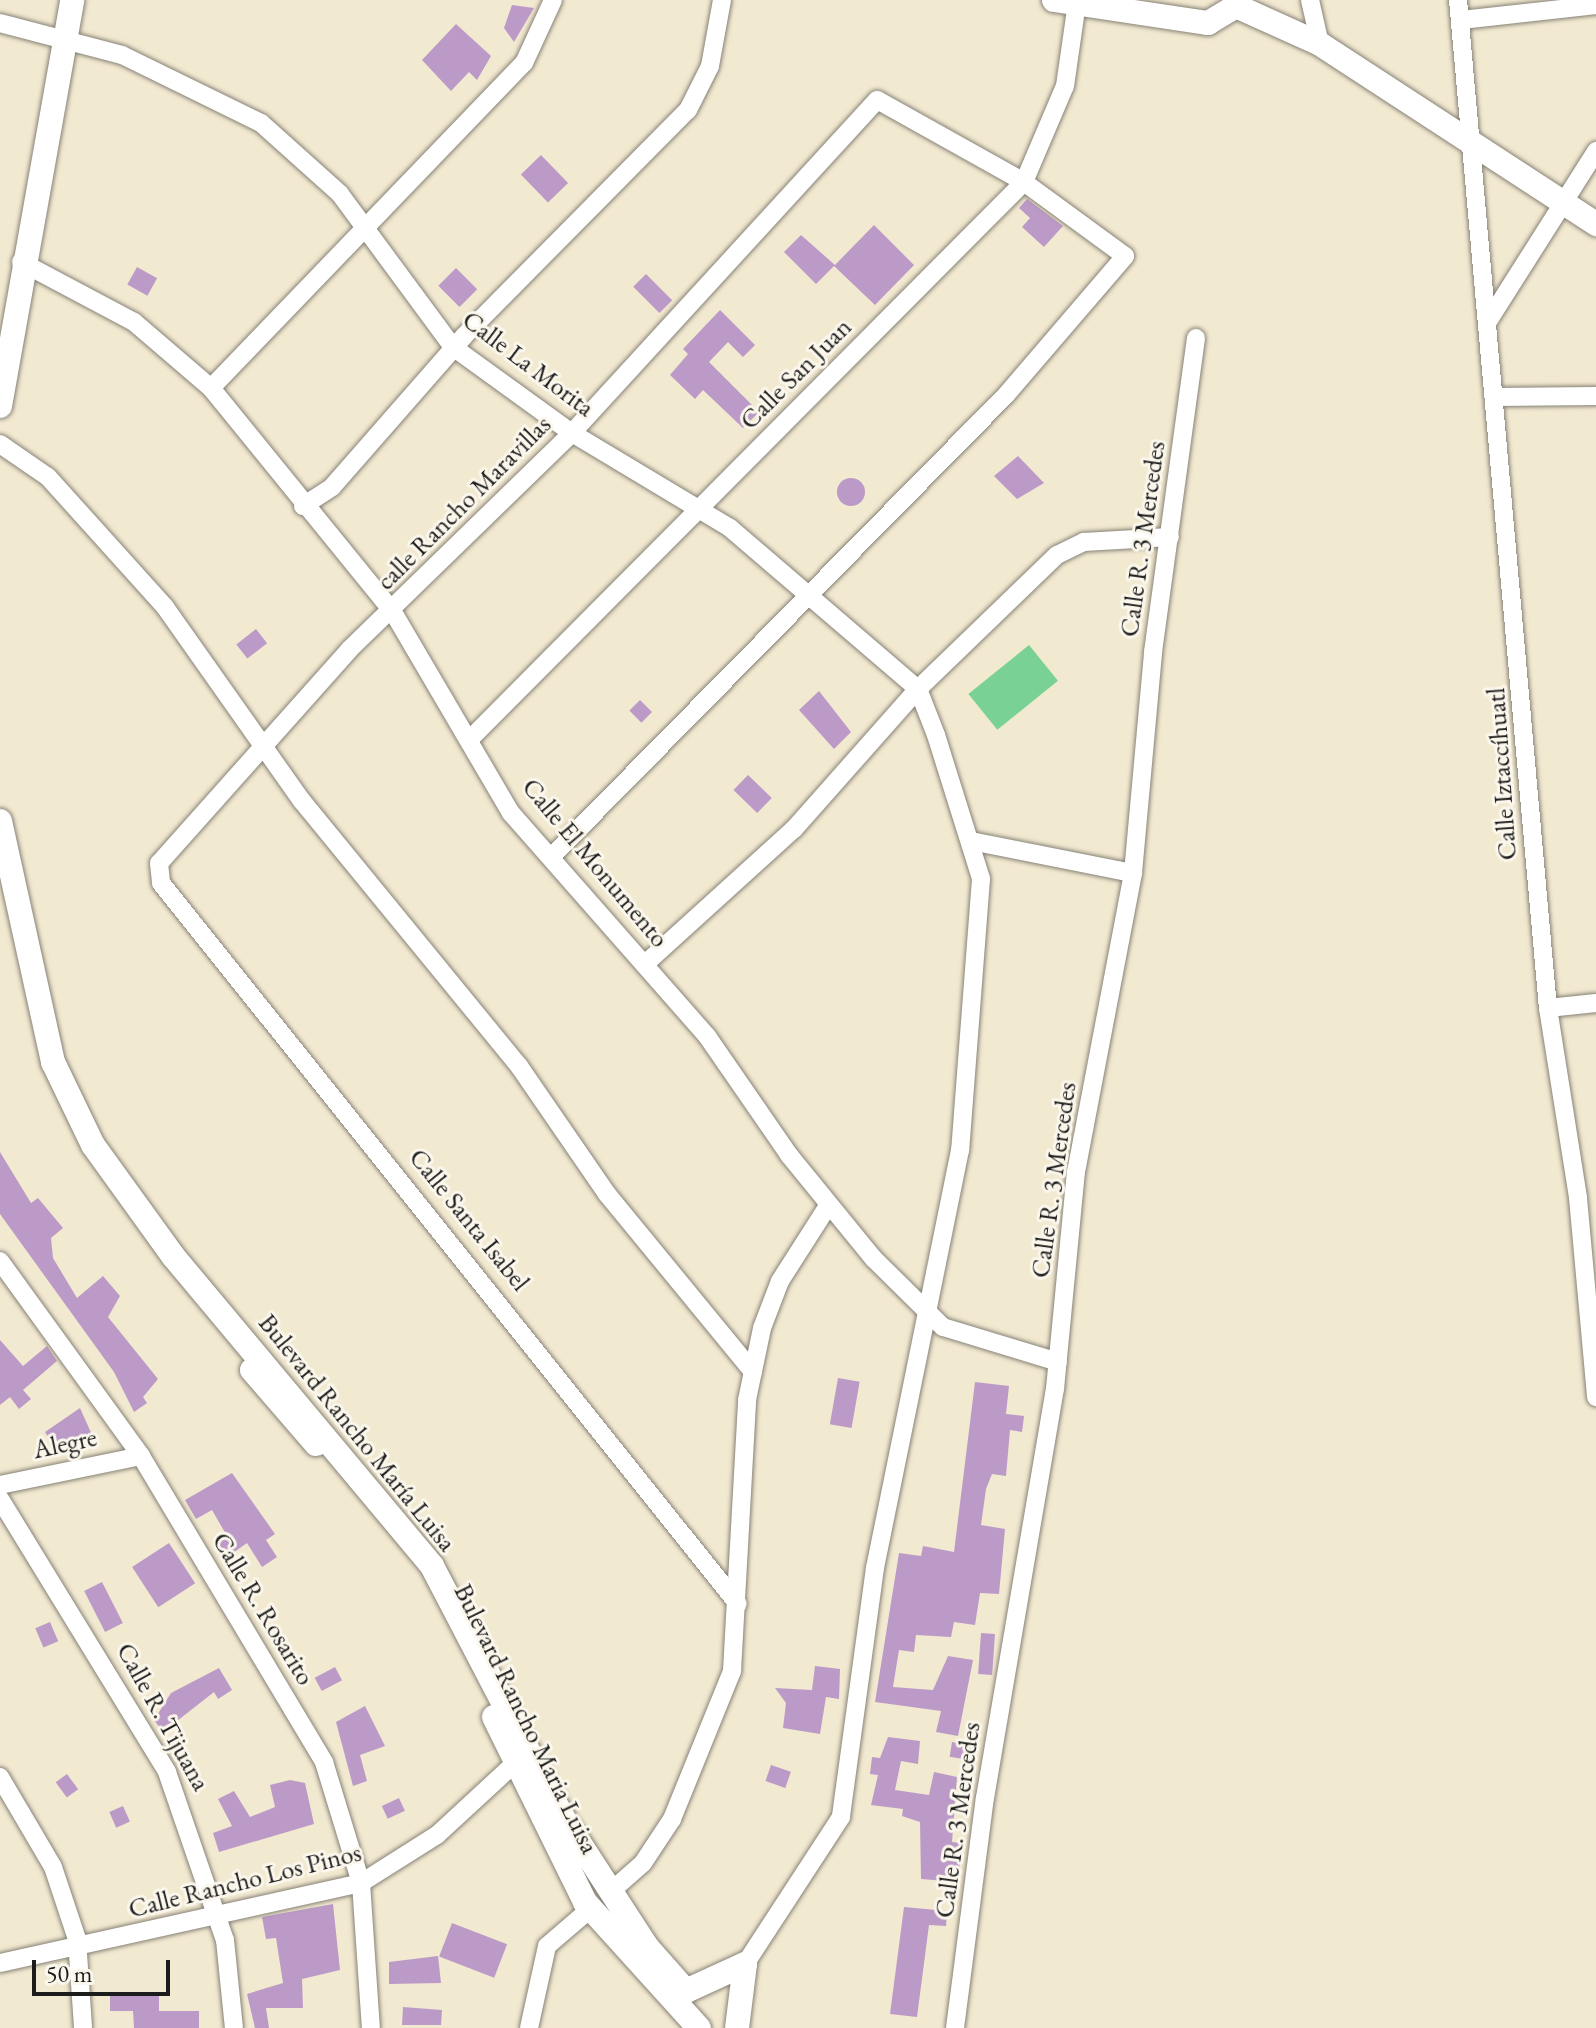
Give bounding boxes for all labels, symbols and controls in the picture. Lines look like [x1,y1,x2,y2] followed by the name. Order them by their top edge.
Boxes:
[456,304,600,424] street label: Calle La Morita
[734,312,858,436] street label: Calle San Juan
[370,409,558,597] street label: calle Rancho Maravillas
[1114,439,1172,639] street label: Calle R. 3 Mercedes
[1480,687,1524,861] street label: Calle Iztaccíhuatl
[515,772,675,954] street label: Calle El Monumento
[1025,1080,1083,1280] street label: Calle R. 3 Mercedes
[402,1143,536,1297] street label: Calle Santa Isabel
[252,1308,462,1558] street label: Bulevard Rancho María Luisa
[30,1422,100,1466] street label: Alegre
[205,1527,321,1691] street label: Calle R. Rosarito
[447,1579,605,1859] street label: Bulevard Rancho Maria Luisa
[110,1638,216,1796] street label: Calle R. Tijuana
[929,1720,987,1920] street label: Calle R. 3 Mercedes
[125,1837,365,1925] street label: Calle Rancho Los Pinos
[36,1944,174,1994] scale bar
[46,1958,93,1989] text: 50 m

